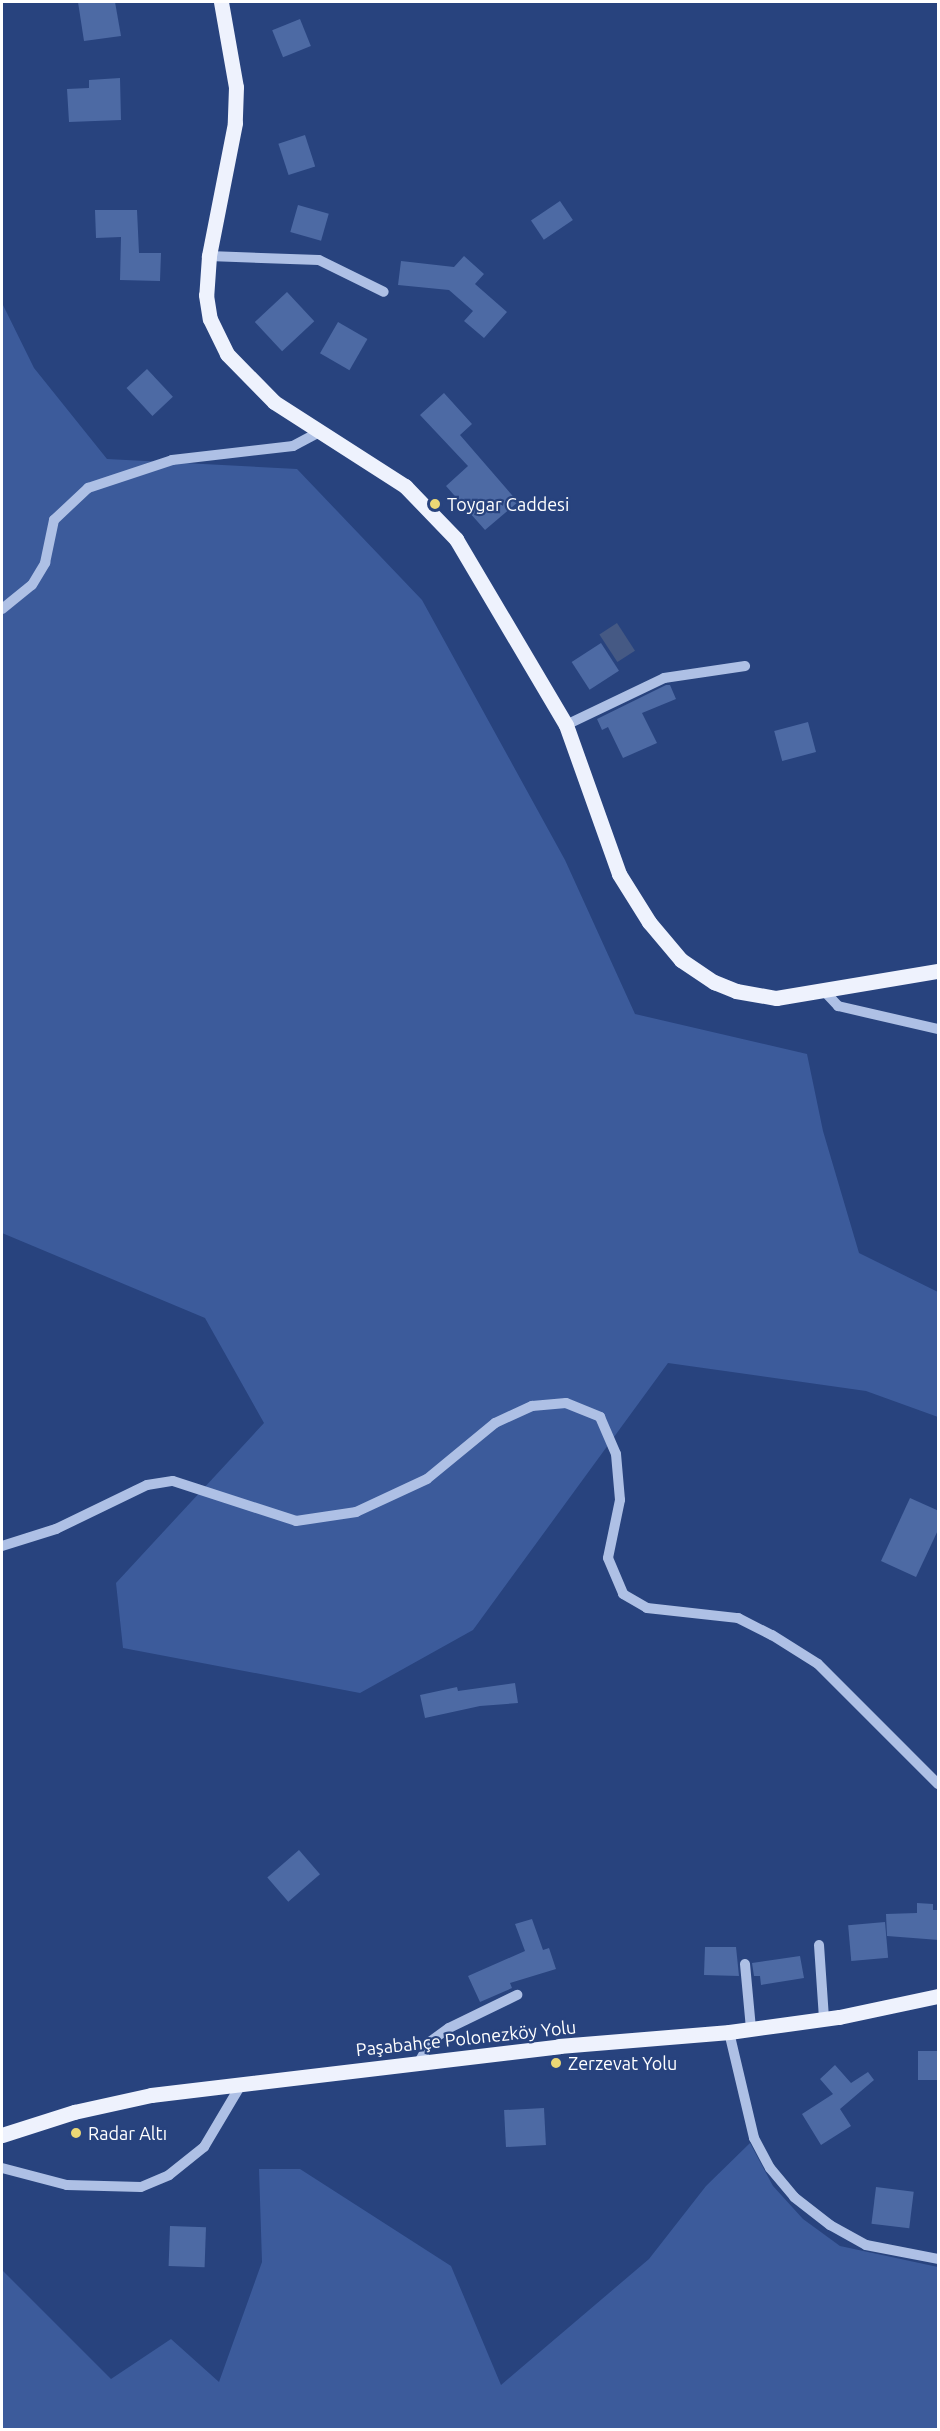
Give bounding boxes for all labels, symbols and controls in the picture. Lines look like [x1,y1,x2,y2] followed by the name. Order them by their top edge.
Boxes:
[447,493,569,515] place label: Toygar Caddesi
[428,497,442,511] marker: Toygar Caddesi
[355,2016,577,2060] street label: Paşabahçe Polonezköy Yolu
[568,2052,677,2074] place label: Zerzevat Yolu
[549,2056,563,2070] marker: Zerzevat Yolu
[88,2122,167,2144] place label: Radar Altı
[69,2126,83,2140] marker: Radar Altı

